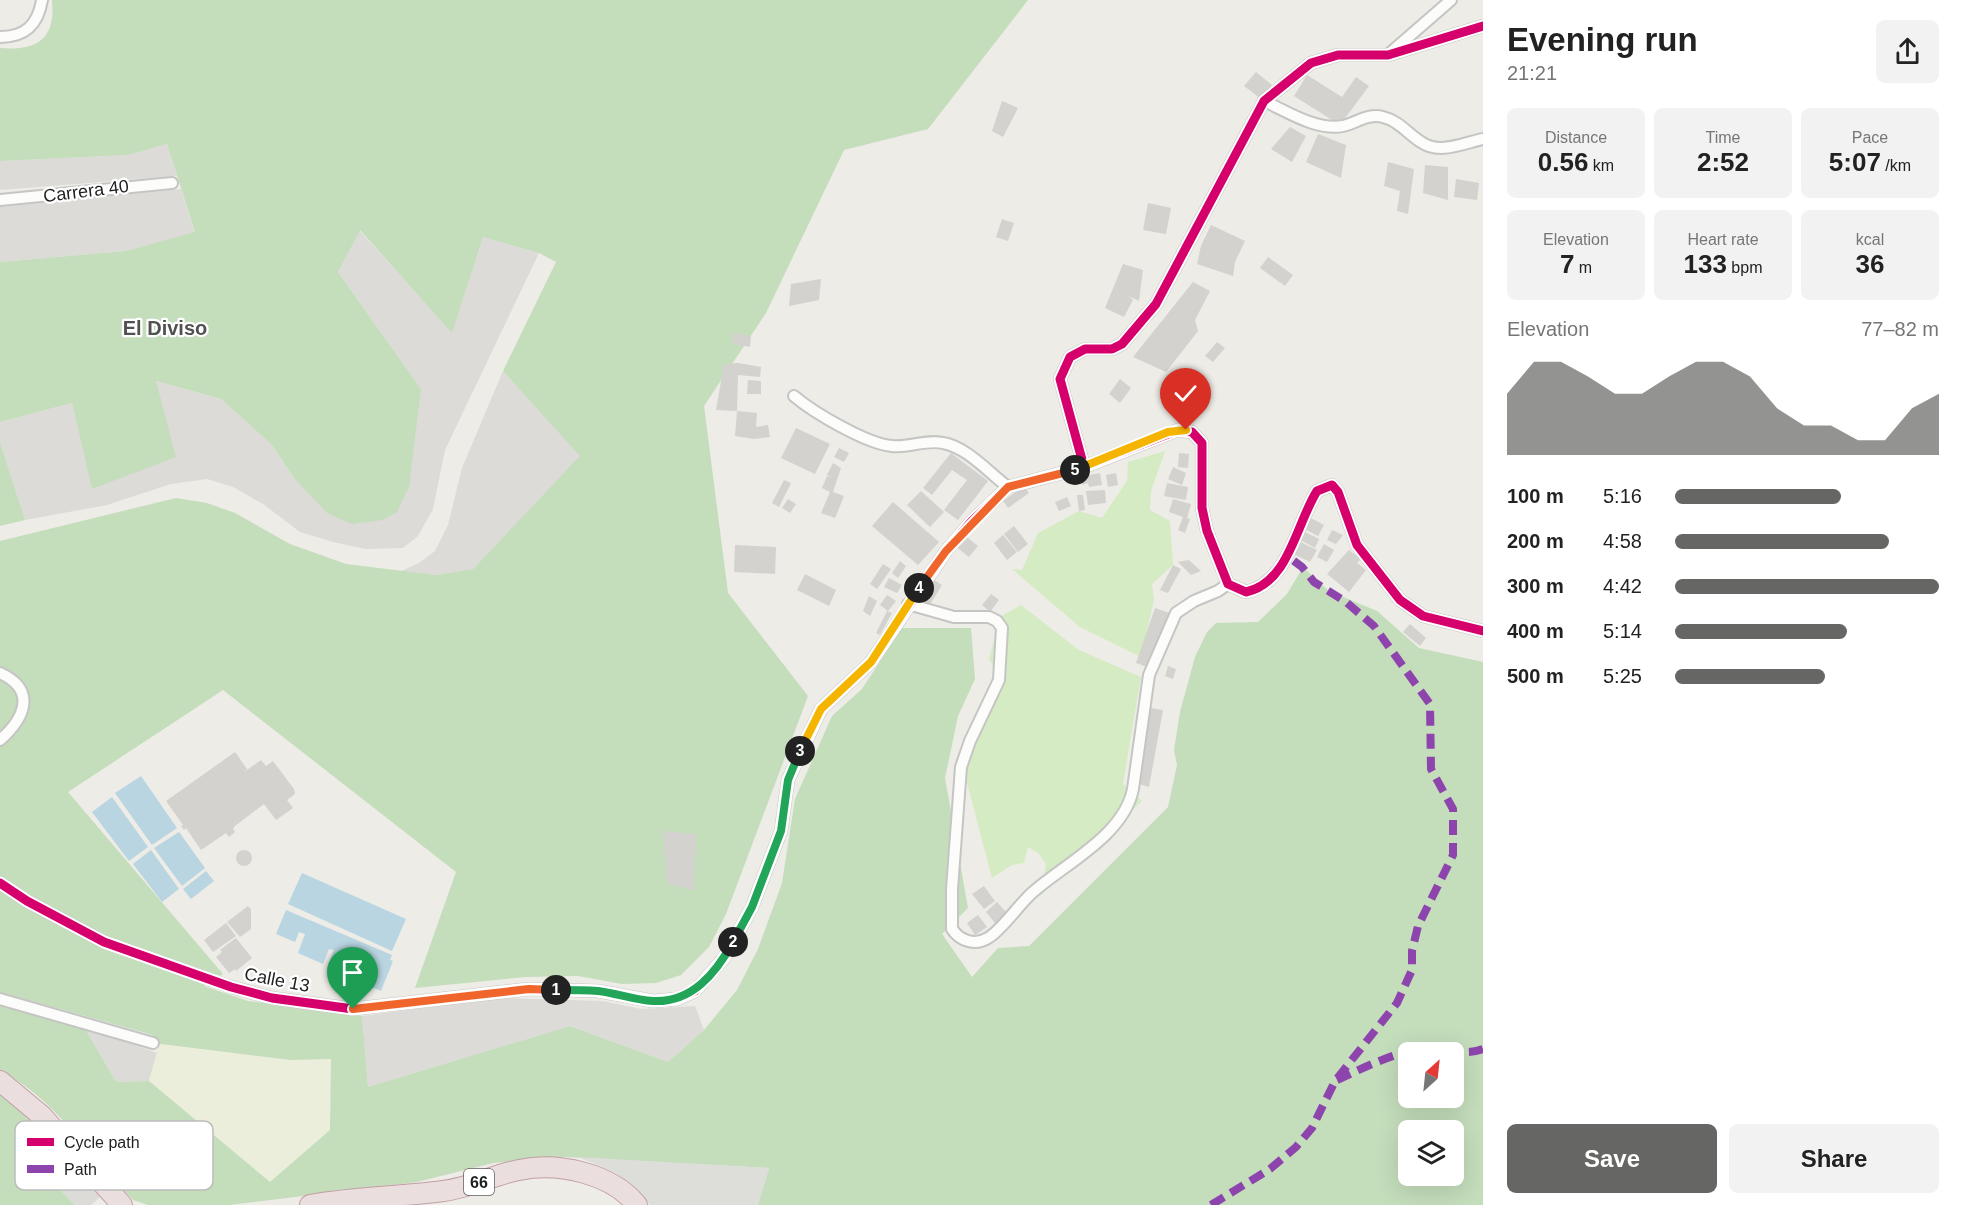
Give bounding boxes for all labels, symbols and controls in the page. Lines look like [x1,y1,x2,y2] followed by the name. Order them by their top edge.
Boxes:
[1876,20,1939,83] button: share
[1507,21,1698,58] text: Evening run
[1507,62,1557,84] text: 21:21
[1545,129,1607,146] text: Distance
[1706,129,1740,146] text: Time
[1852,129,1888,146] text: Pace
[1538,147,1588,177] text: 0.56
[1697,147,1749,177] text: 2:52
[1829,147,1881,177] text: 5:07
[1588,157,1614,174] text: km
[1881,157,1911,174] text: /km
[42,176,130,206] street label: Carrera 40
[1543,231,1609,248] text: Elevation
[1687,231,1759,248] text: Heart rate
[1856,231,1884,248] text: kcal
[1560,249,1574,279] text: 7
[1684,249,1727,279] text: 133
[1856,249,1884,279] text: 36
[1574,259,1592,276] text: m
[1727,259,1762,276] text: bpm
[123,317,207,339] district label: El Diviso
[1507,318,1589,340] text: Elevation
[1861,318,1939,340] text: 77–82 m
[1160,368,1211,430] pin
[1169,377,1202,410] icon: check
[1060,455,1090,485] pin: 5
[1071,461,1079,478] text: 5
[1507,485,1564,507] text: 100 m
[1603,485,1642,507] text: 5:16
[1507,530,1564,552] text: 200 m
[1603,530,1642,552] text: 4:58
[904,573,934,603] pin: 4
[1507,575,1564,597] text: 300 m
[1603,575,1642,597] text: 4:42
[915,579,923,596] text: 4
[1507,620,1564,642] text: 400 m
[1603,620,1642,642] text: 5:14
[1507,665,1564,687] text: 500 m
[1603,665,1642,687] text: 5:25
[785,736,815,766] pin: 3
[796,742,804,759] text: 3
[718,927,748,957] pin: 2
[729,933,737,950] text: 2
[327,947,378,1009] pin
[336,956,369,989] icon: arrive
[243,964,311,996] street label: Calle 13
[541,975,571,1005] pin: 1
[552,981,560,998] text: 1
[1398,1042,1464,1108] north arrow
[1398,1042,1464,1186] map controls
[1398,1120,1464,1186] button: layers
[15,1121,213,1190] legend
[1507,1124,1717,1193] button: Save
[1729,1124,1939,1193] button: Share
[64,1134,140,1151] text: Cycle path
[64,1161,97,1178] text: Path
[464,1169,494,1195] road number: 66

